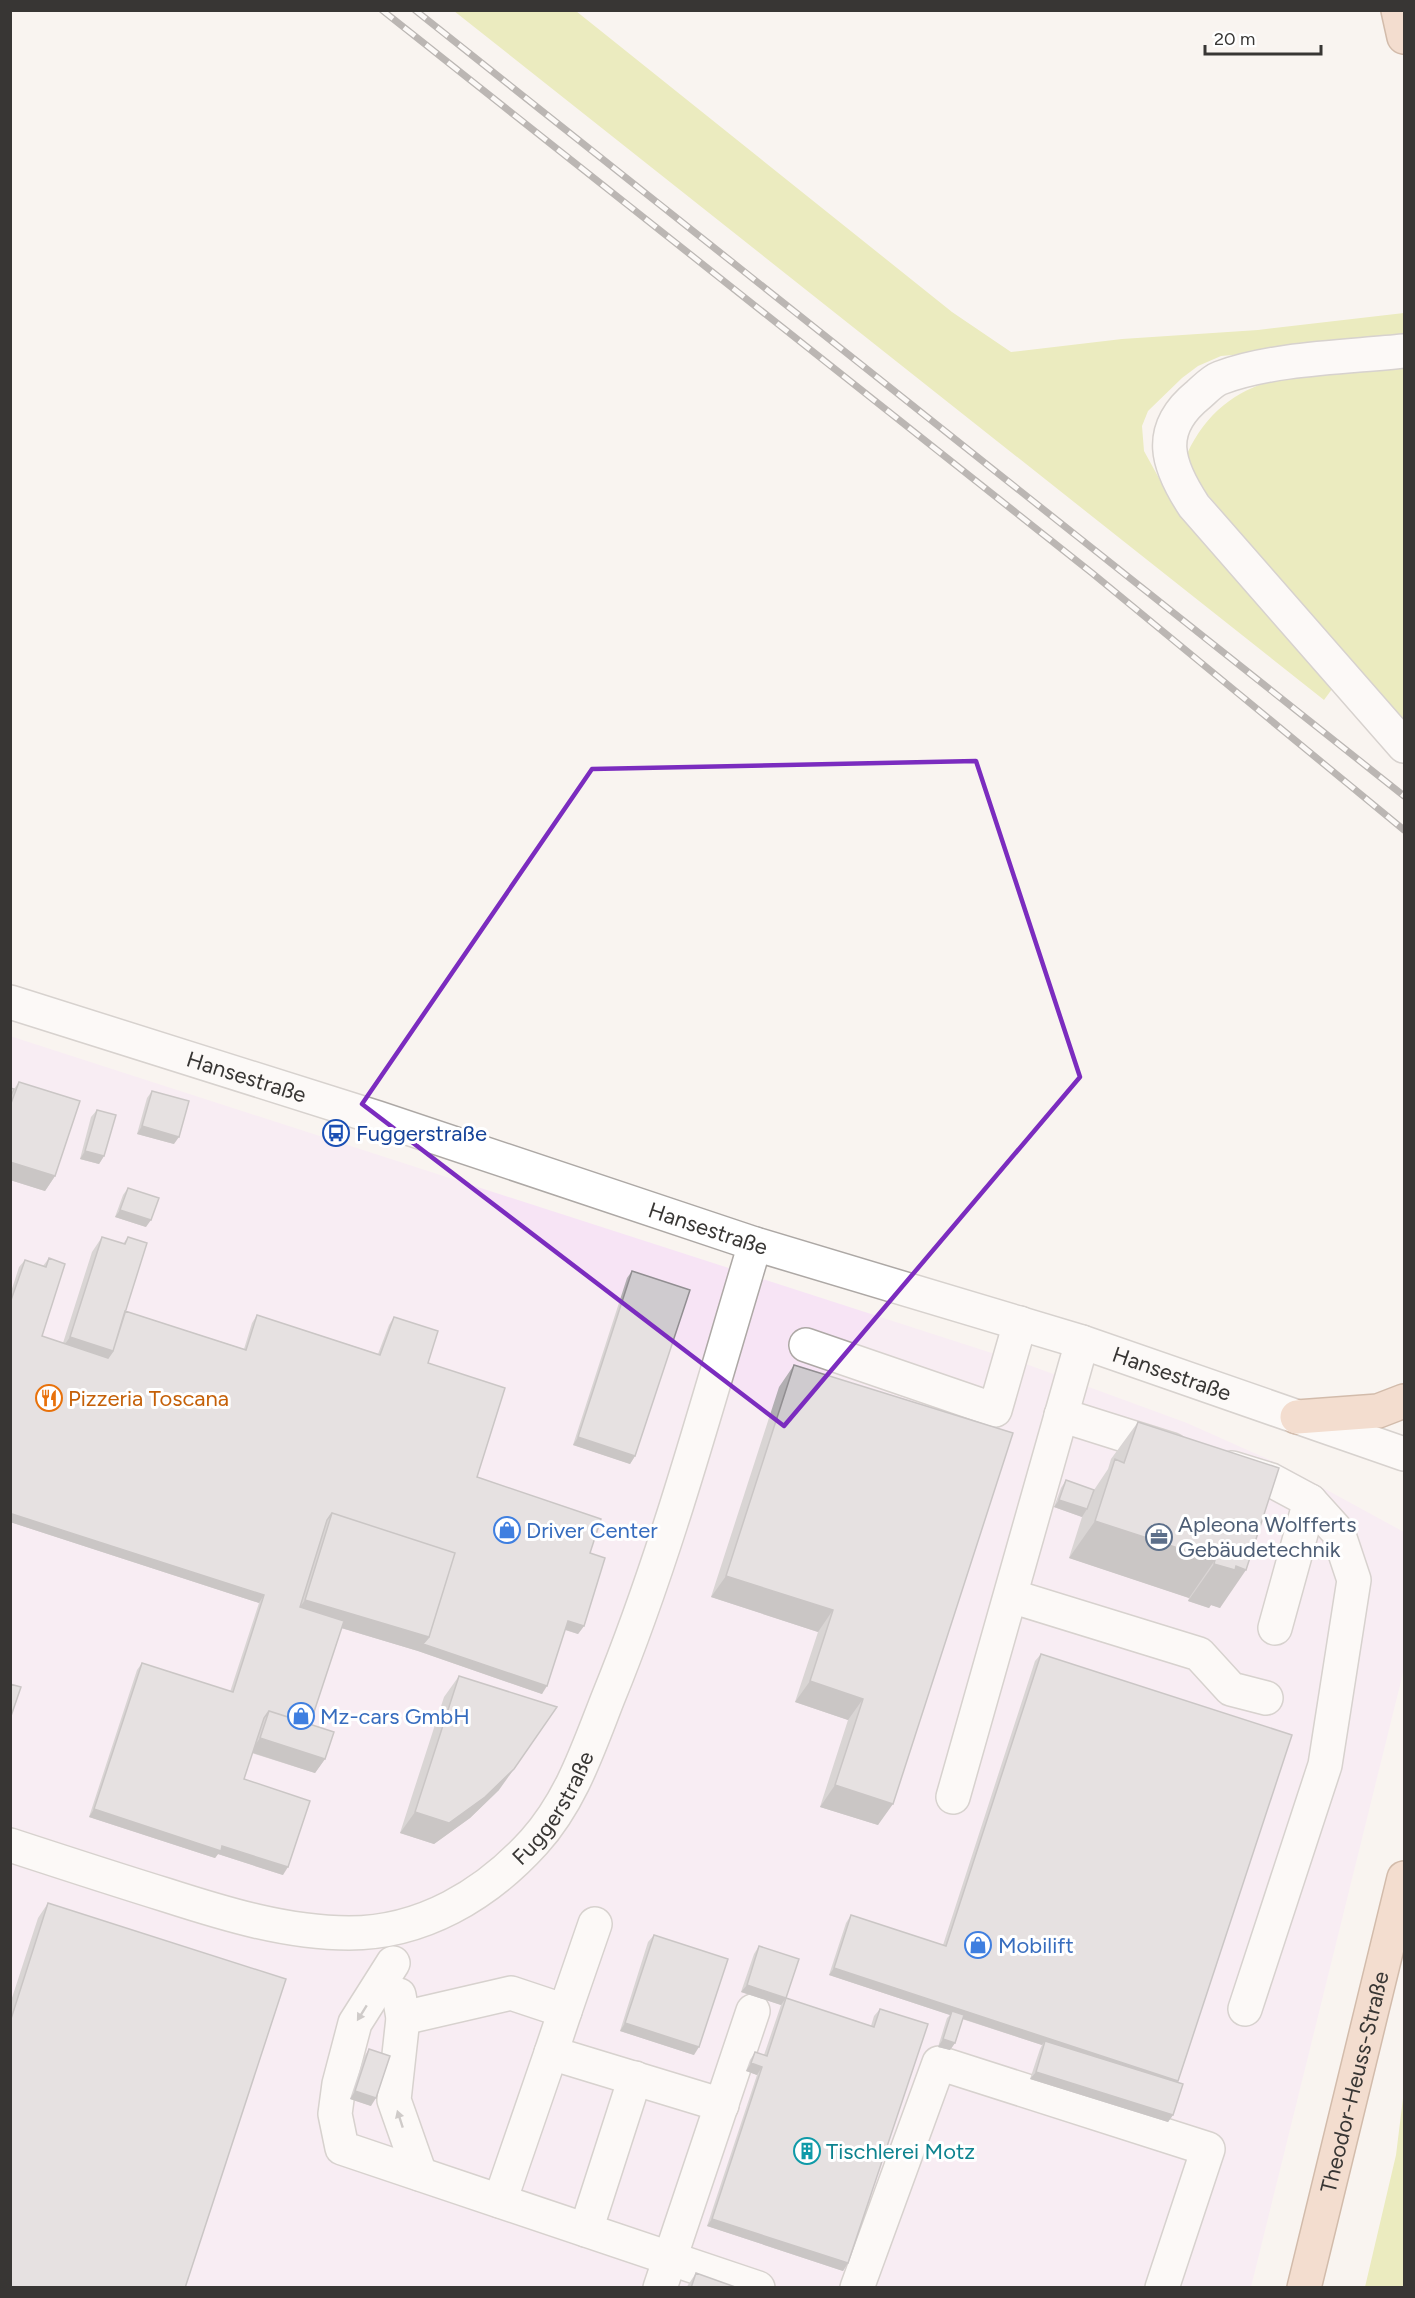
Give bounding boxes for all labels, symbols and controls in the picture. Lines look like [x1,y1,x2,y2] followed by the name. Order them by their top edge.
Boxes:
[1205,18,1320,56] scale bar
[1214,28,1255,50] text: 20 m
[183,1045,310,1108] street label: Hansestraße
[321,1118,351,1148] bus stop icon: Fuggerstraße
[356,1120,487,1147] place label: Fuggerstraße
[645,1196,771,1261] street label: Hansestraße
[1109,1340,1235,1406] street label: Hansestraße
[34,1383,64,1413] restaurant icon: Pizzeria Toscana
[68,1385,229,1412] place label: Pizzeria Toscana
[1178,1511,1356,1563] place label: Apleona Wolfferts Gebäudetechnik
[492,1515,522,1545] shop icon: Driver Center
[526,1517,658,1544] place label: Driver Center
[1144,1522,1174,1552] office icon: Apleona Wolfferts Gebäudetechnik
[286,1701,316,1731] shop icon: Mz-cars GmbH
[320,1703,470,1730] place label: Mz-cars GmbH
[506,1747,599,1870] street label: Fuggerstraße
[963,1930,993,1960] shop icon: Mobilift
[998,1932,1074,1959] place label: Mobilift
[1314,1969,1394,2196] street label: Theodor-Heuss-Straße
[357,2004,368,2021] one-way arrow
[395,2110,404,2128] one-way arrow
[792,2136,822,2166] building icon: Tischlerei Motz
[826,2138,975,2165] place label: Tischlerei Motz

